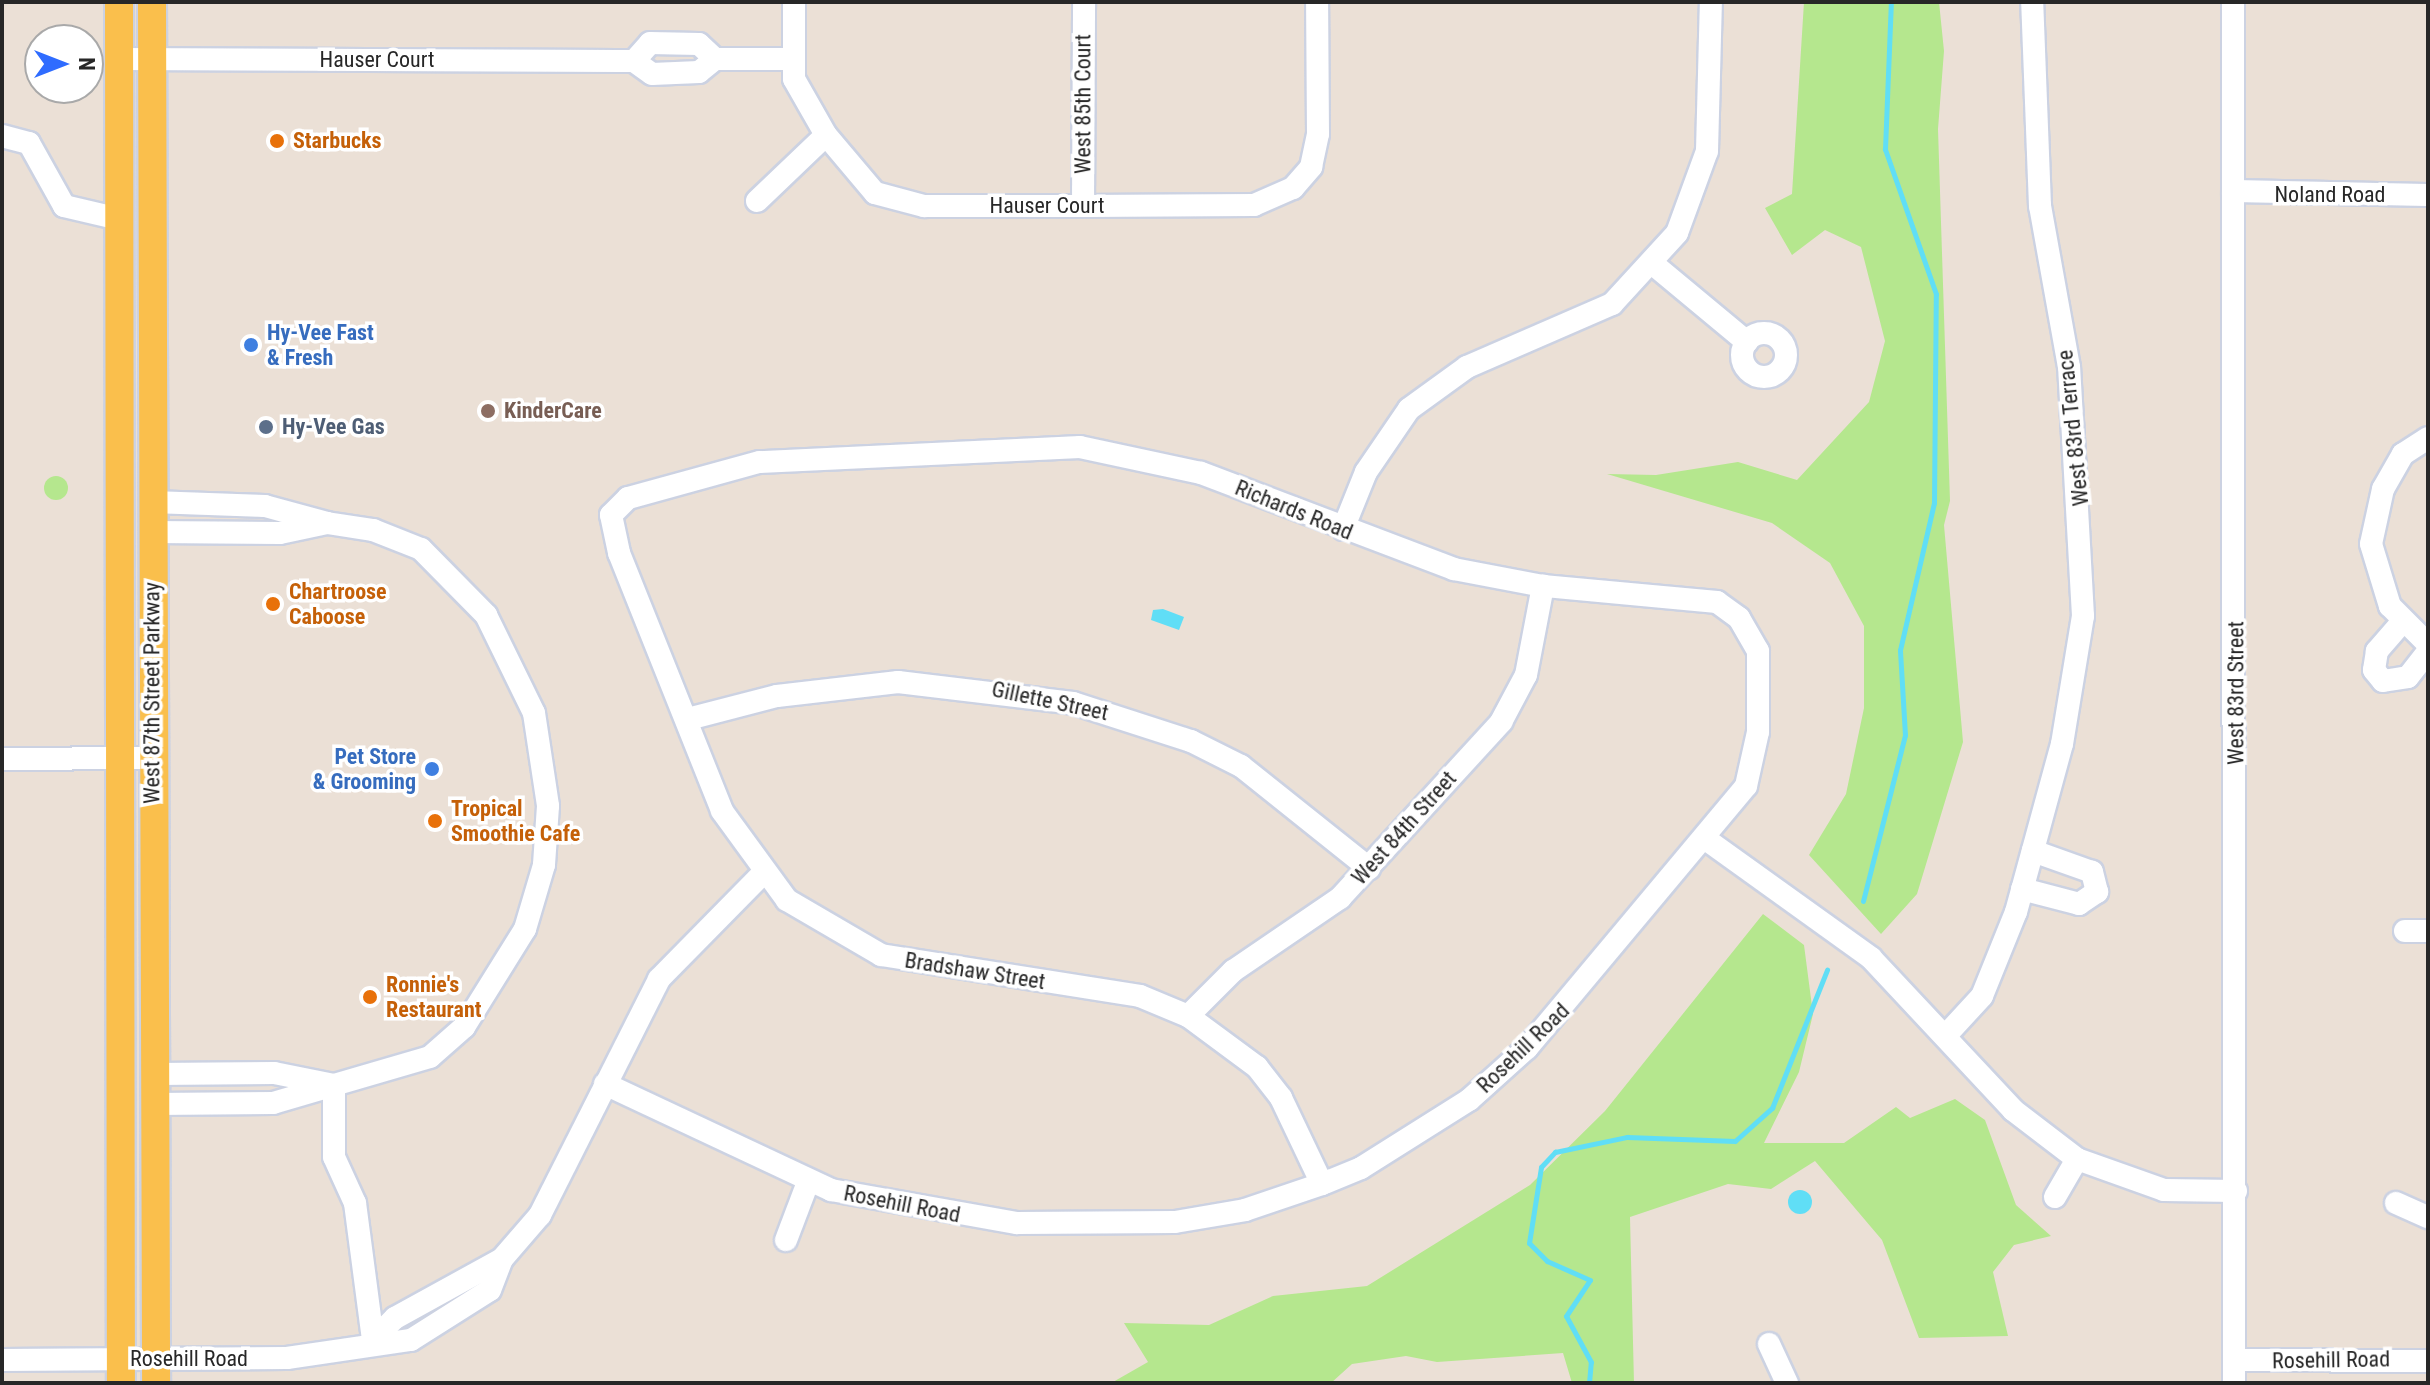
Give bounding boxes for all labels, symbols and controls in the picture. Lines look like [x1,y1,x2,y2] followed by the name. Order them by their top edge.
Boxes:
[24,24,104,104] north arrow
[1070,34,1096,174] street label: West 85th Court
[320,47,434,73] street label: Hauser Court
[74,57,99,71] text: N
[293,128,382,154] place label: Starbucks
[268,132,286,150] marker: Starbucks
[2274,182,2386,208] street label: Noland Road
[990,193,1104,219] street label: Hauser Court
[267,319,374,370] place label: Hy-Vee Fast & Fresh
[242,336,260,354] marker: Hy-Vee Fast & Fresh
[2052,348,2094,508] street label: West 83rd Terrace
[504,398,602,424] place label: KinderCare
[479,402,497,420] marker: KinderCare
[282,414,385,440] place label: Hy-Vee Gas
[257,418,275,436] marker: Hy-Vee Gas
[1231,474,1357,546] street label: Richards Road
[289,578,387,630] place label: Chartroose Caboose
[139,582,165,804] street label: West 87th Street Parkway
[264,595,282,613] marker: Chartroose Caboose
[2223,621,2249,765] street label: West 83rd Street
[989,676,1111,726] street label: Gillette Street
[313,743,416,794] place label: Pet Store & Grooming
[423,760,441,778] marker: Pet Store & Grooming
[1346,766,1462,890] street label: West 84th Street
[451,795,580,846] place label: Tropical Smoothie Cafe
[426,812,444,830] marker: Tropical Smoothie Cafe
[903,947,1047,995] street label: Bradshaw Street
[386,971,482,1022] place label: Ronnie's Restaurant
[361,988,379,1006] marker: Ronnie's Restaurant
[1471,998,1575,1098] street label: Rosehill Road
[842,1180,962,1228] street label: Rosehill Road
[130,1346,248,1372] street label: Rosehill Road
[2272,1346,2390,1374] street label: Rosehill Road

